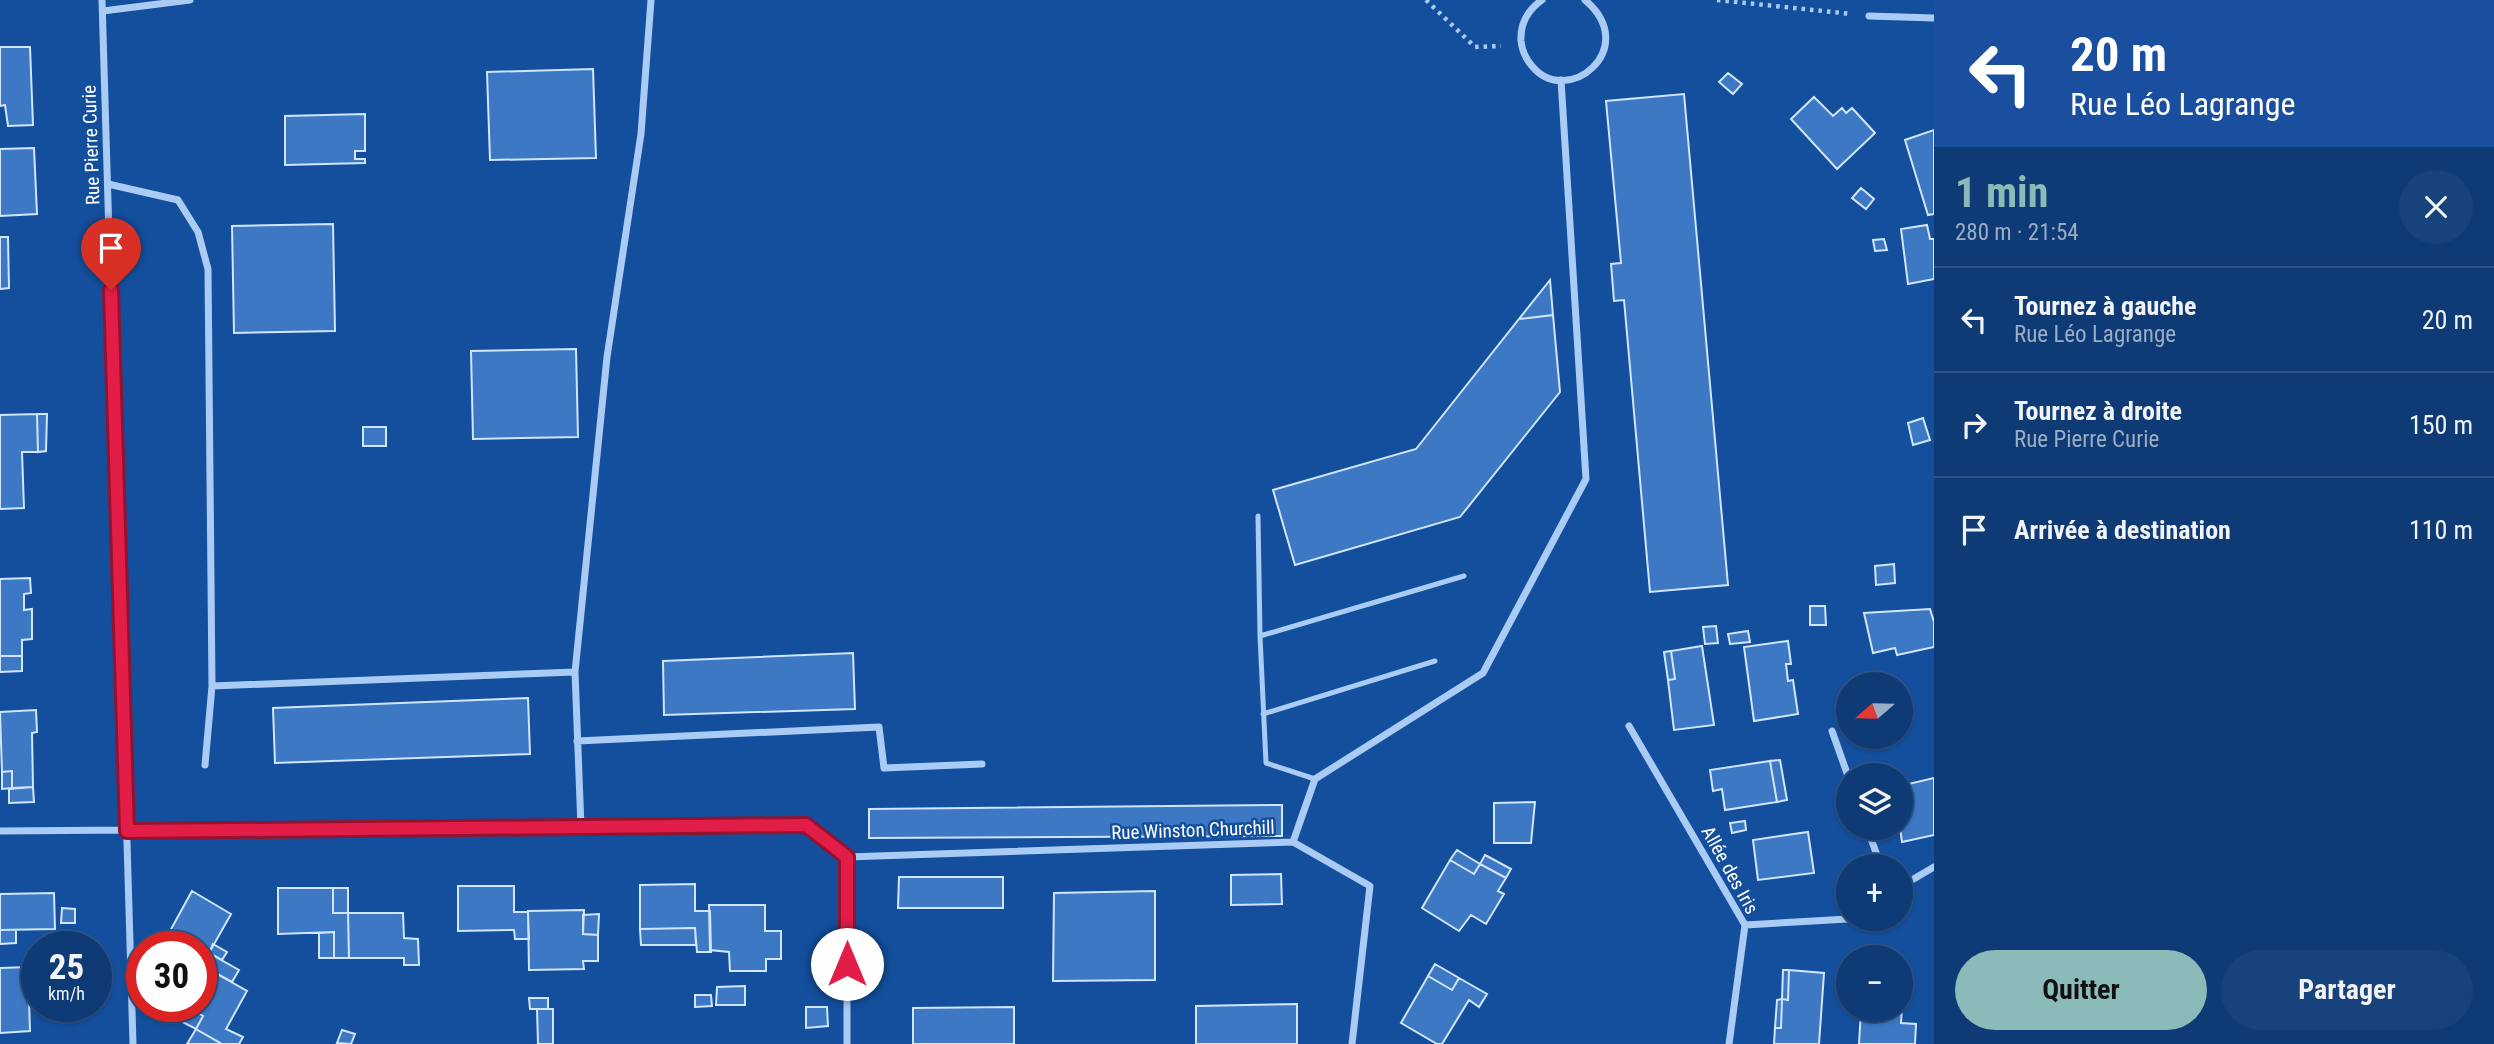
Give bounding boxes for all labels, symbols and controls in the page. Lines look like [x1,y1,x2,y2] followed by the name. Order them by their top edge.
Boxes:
[2070,26,2167,83] text: 20 m
[1955,28,2046,119] icon: left
[77,85,105,205] street label: Rue Pierre Curie
[2070,85,2295,123] text: Rue Léo Lagrange
[1955,168,2048,217] text: 1 min
[2399,170,2473,244] button: close
[81,218,141,290] pin
[1955,219,2079,246] text: 280 m · 21:54
[92,229,130,267] icon: arrive
[2014,291,2196,321] text: Tournez à gauche
[1955,301,1993,339] icon: left
[2422,305,2473,335] text: 20 m
[2014,321,2176,348] text: Rue Léo Lagrange
[2014,396,2182,426] text: Tournez à droite
[1955,406,1993,444] icon: right
[2409,410,2473,440] text: 150 m
[2014,426,2159,453] text: Rue Pierre Curie
[1955,511,1993,549] icon: arrive
[2014,515,2231,545] text: Arrivée à destination
[2409,515,2473,545] text: 110 m
[1836,672,1913,749] north arrow
[1836,672,1913,1022] map controls
[1836,763,1913,840] button: layers
[1111,816,1275,844] street label: Rue Winston Churchill
[1696,822,1764,918] street label: Allée des Iris
[1836,854,1913,931] button: +
[810,927,884,1001] position arrow
[126,931,217,1022] speed limit sign: 30
[1836,945,1913,1022] button: −
[49,947,84,988] text: 25
[1955,950,2207,1030] button: Quitter
[2221,950,2473,1030] button: Partager
[48,983,85,1004] text: km/h

